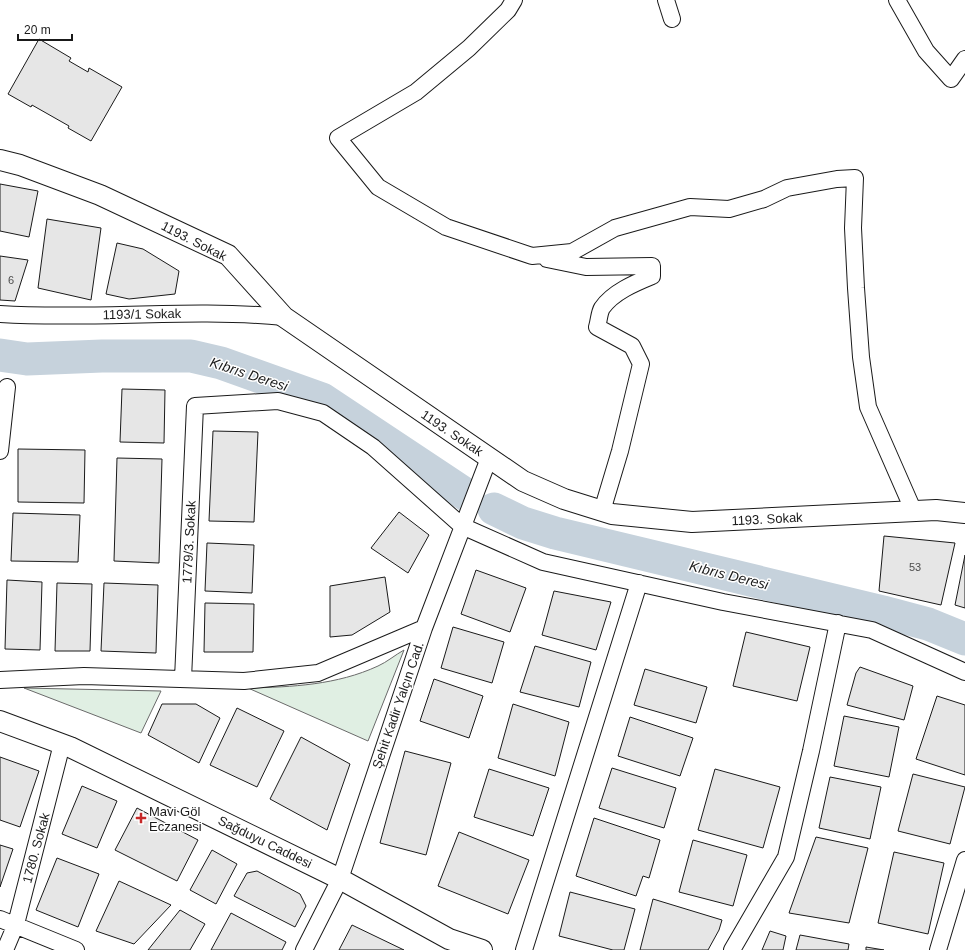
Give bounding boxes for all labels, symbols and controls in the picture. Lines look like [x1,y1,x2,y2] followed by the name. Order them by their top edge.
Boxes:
[18,16,72,42] scale bar
[24,23,51,37] text: 20 m
[159,218,230,264] street label: 1193. Sokak
[8,274,14,286] house number: 6
[103,306,182,322] street label: 1193/1 Sokak
[208,354,291,394] water label: Kıbrıs Deresi
[418,407,486,459] street label: 1193. Sokak
[179,500,199,584] street label: 1779/3. Sokak
[731,510,803,528] street label: 1193. Sokak
[688,557,771,593] water label: Kıbrıs Deresi
[909,561,921,573] house number: 53
[369,640,427,770] street label: Şehit Kadir Yalçın Cad.
[149,804,202,834] place label: Mavi Göl Eczanesi
[19,811,53,885] street label: 1780. Sokak
[136,813,146,823] marker: Mavi Göl Eczanesi
[216,813,315,871] street label: Sağduyu Caddesi

